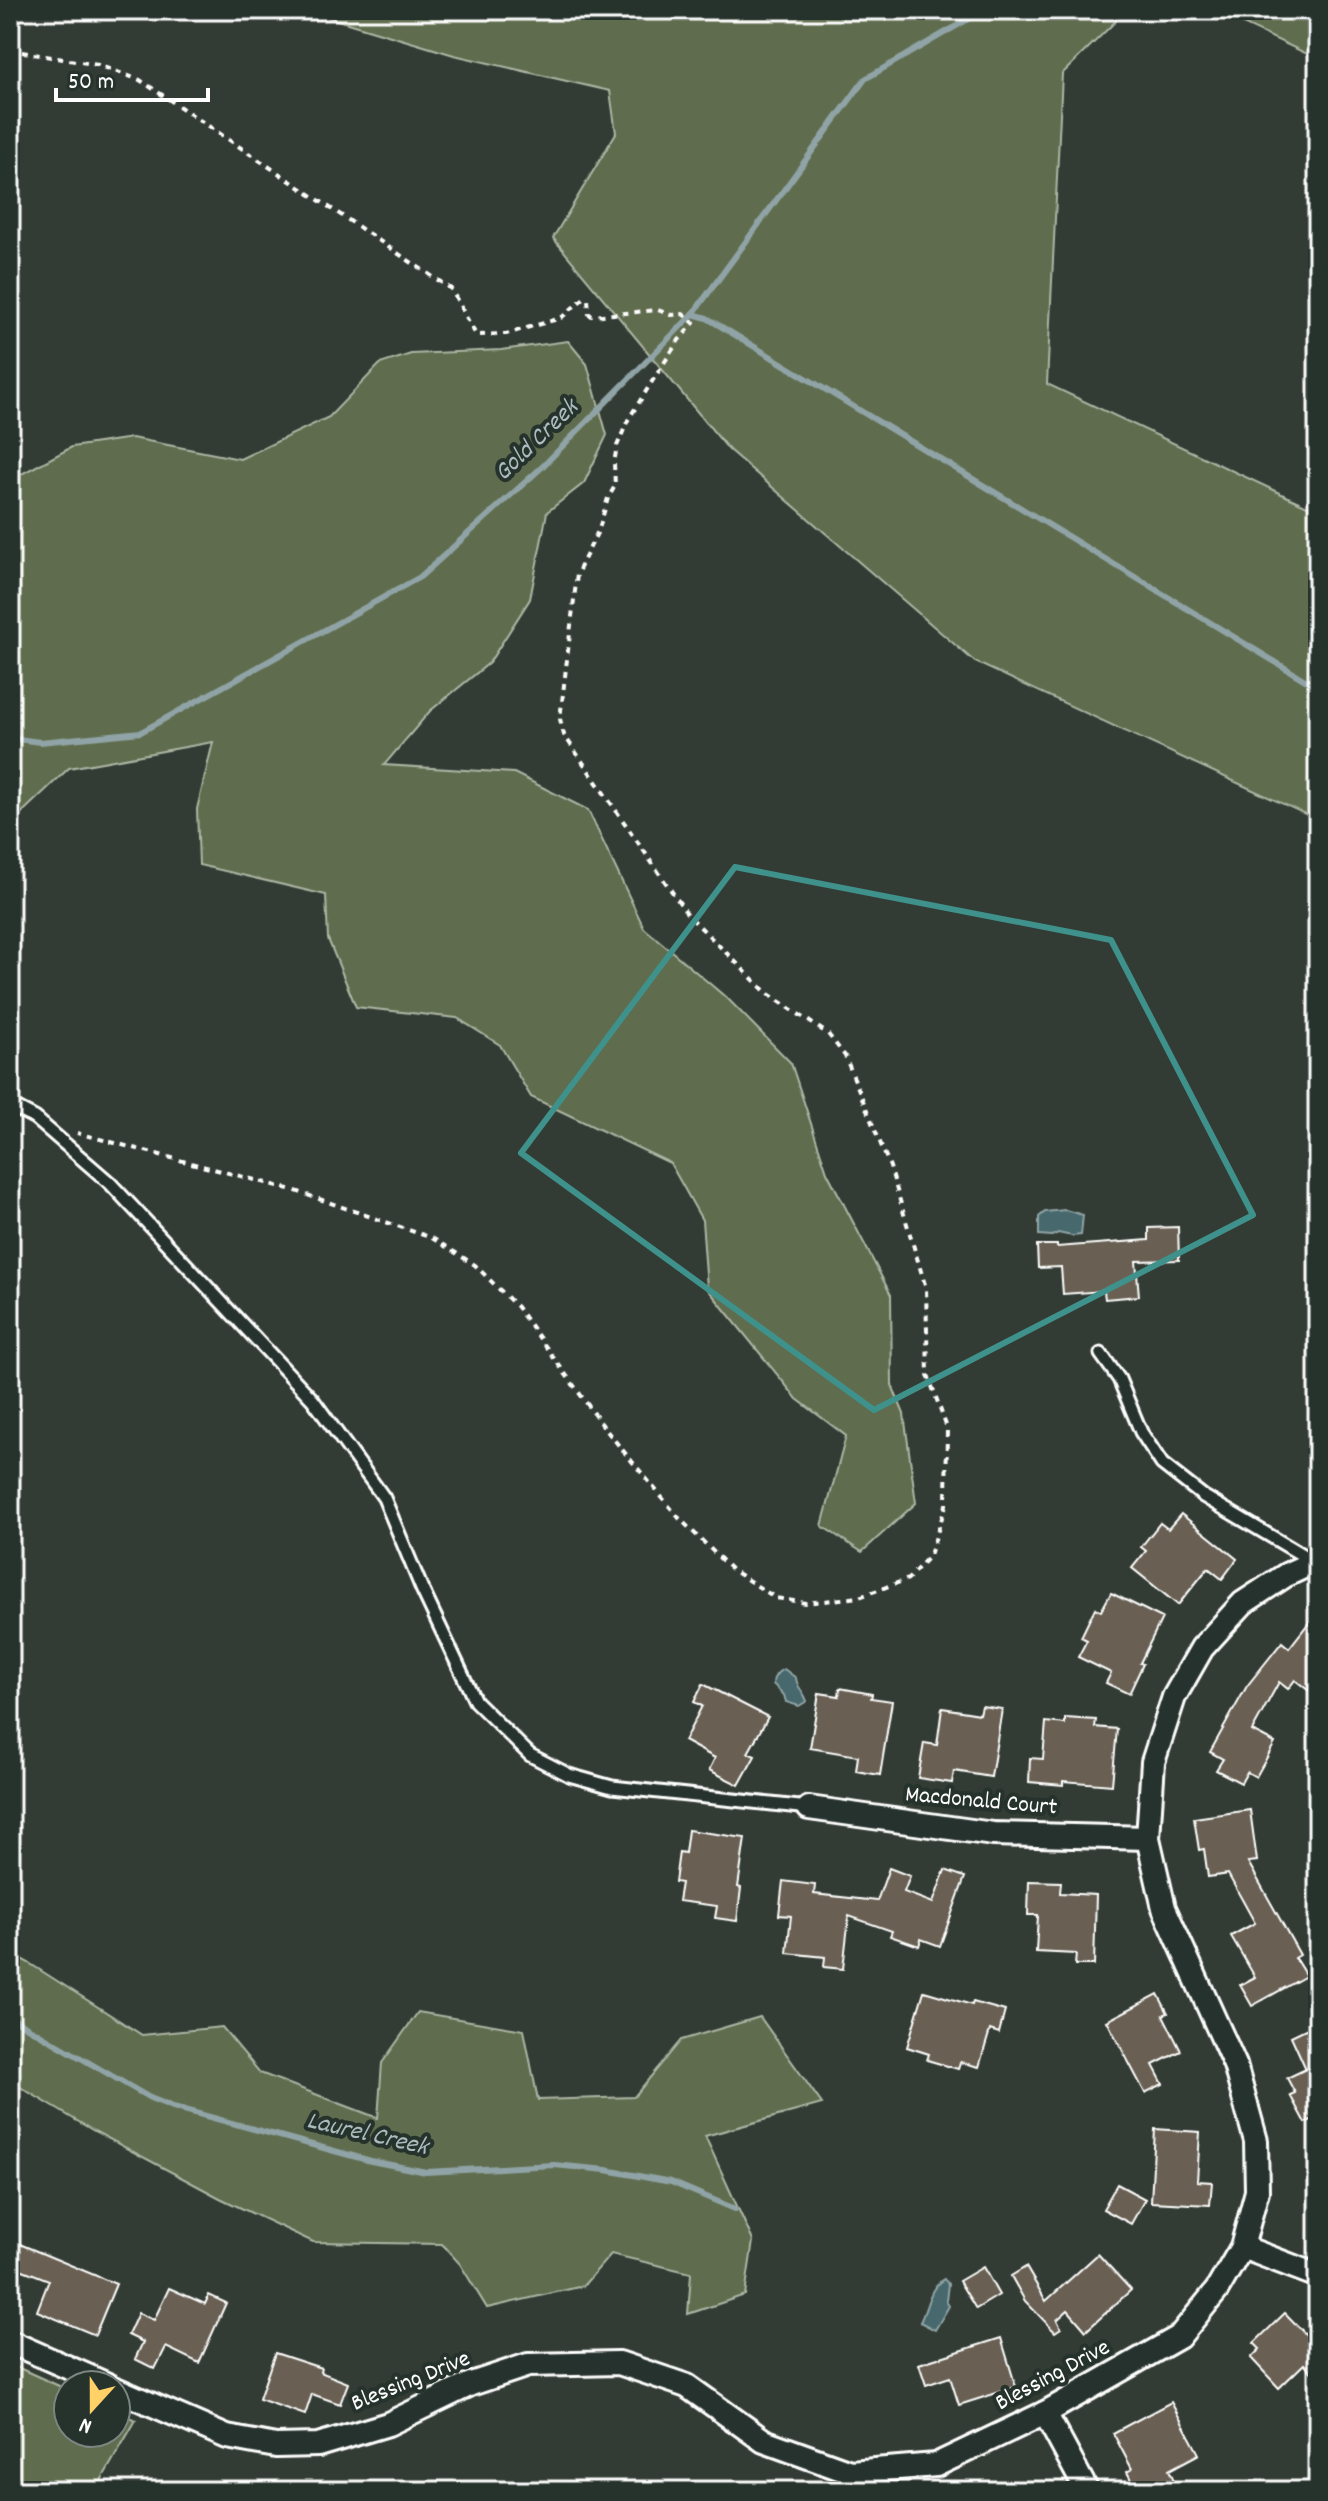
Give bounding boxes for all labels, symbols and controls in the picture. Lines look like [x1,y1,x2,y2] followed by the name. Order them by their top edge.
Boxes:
[56,52,208,102] scale bar
[68,66,114,100] text: 50 m
[486,390,589,491] water label: Gold Creek
[904,1778,1059,1826] street label: Macdonald Court
[303,2103,434,2167] water label: Laurel Creek
[990,2332,1116,2420] street label: Blessing Drive
[346,2343,476,2421] street label: Blessing Drive
[52,2369,132,2449] north arrow
[75,2408,97,2441] text: N

